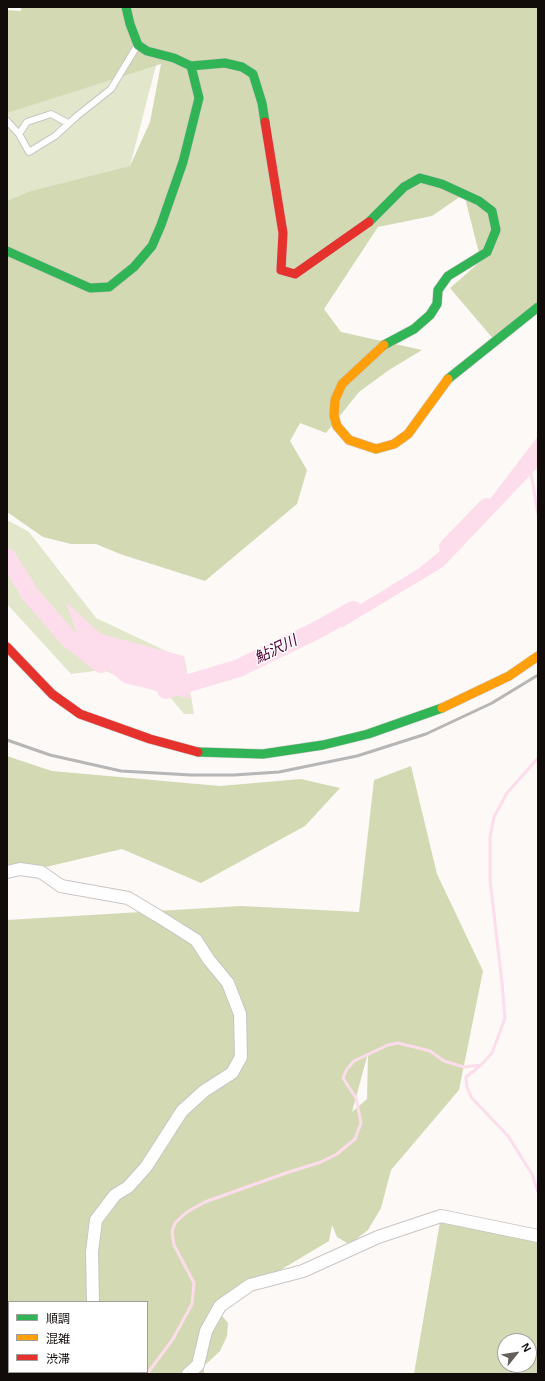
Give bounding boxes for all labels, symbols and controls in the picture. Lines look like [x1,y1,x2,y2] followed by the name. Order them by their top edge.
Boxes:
[252,632,300,668] water label: 鮎沢川
[8,1301,148,1373] legend
[46,1312,70,1326] text: 順調
[46,1332,70,1346] text: 混雑
[497,1333,537,1373] north arrow
[519,1341,534,1354] text: N
[46,1352,70,1366] text: 渋滞

